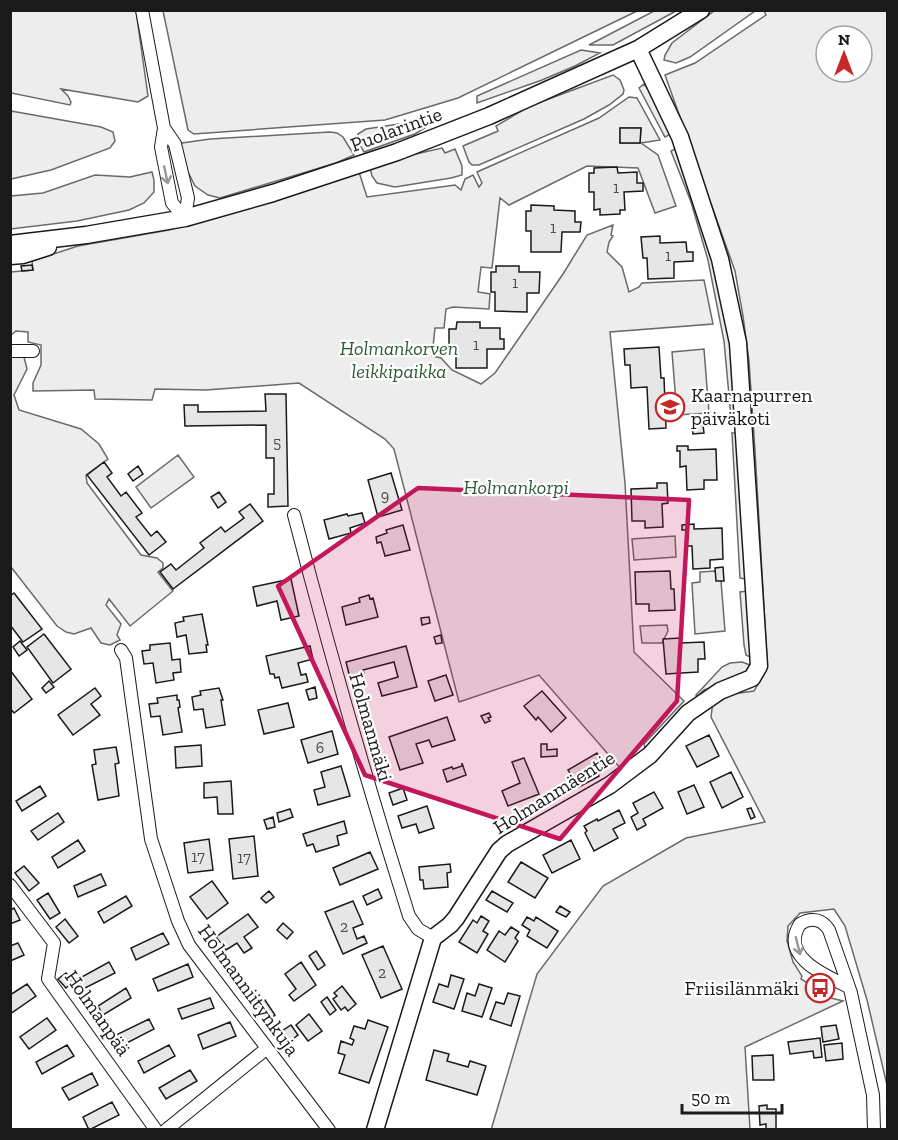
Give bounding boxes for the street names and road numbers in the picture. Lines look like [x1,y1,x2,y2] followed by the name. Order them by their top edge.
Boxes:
[347,101,445,157] street label: Puolarintie
[344,670,398,784] street label: Holmanmäki
[489,745,619,839] street label: Holmanmäentie
[193,920,305,1061] street label: Holmanniitynkuja
[60,966,136,1061] street label: Holmanpää

